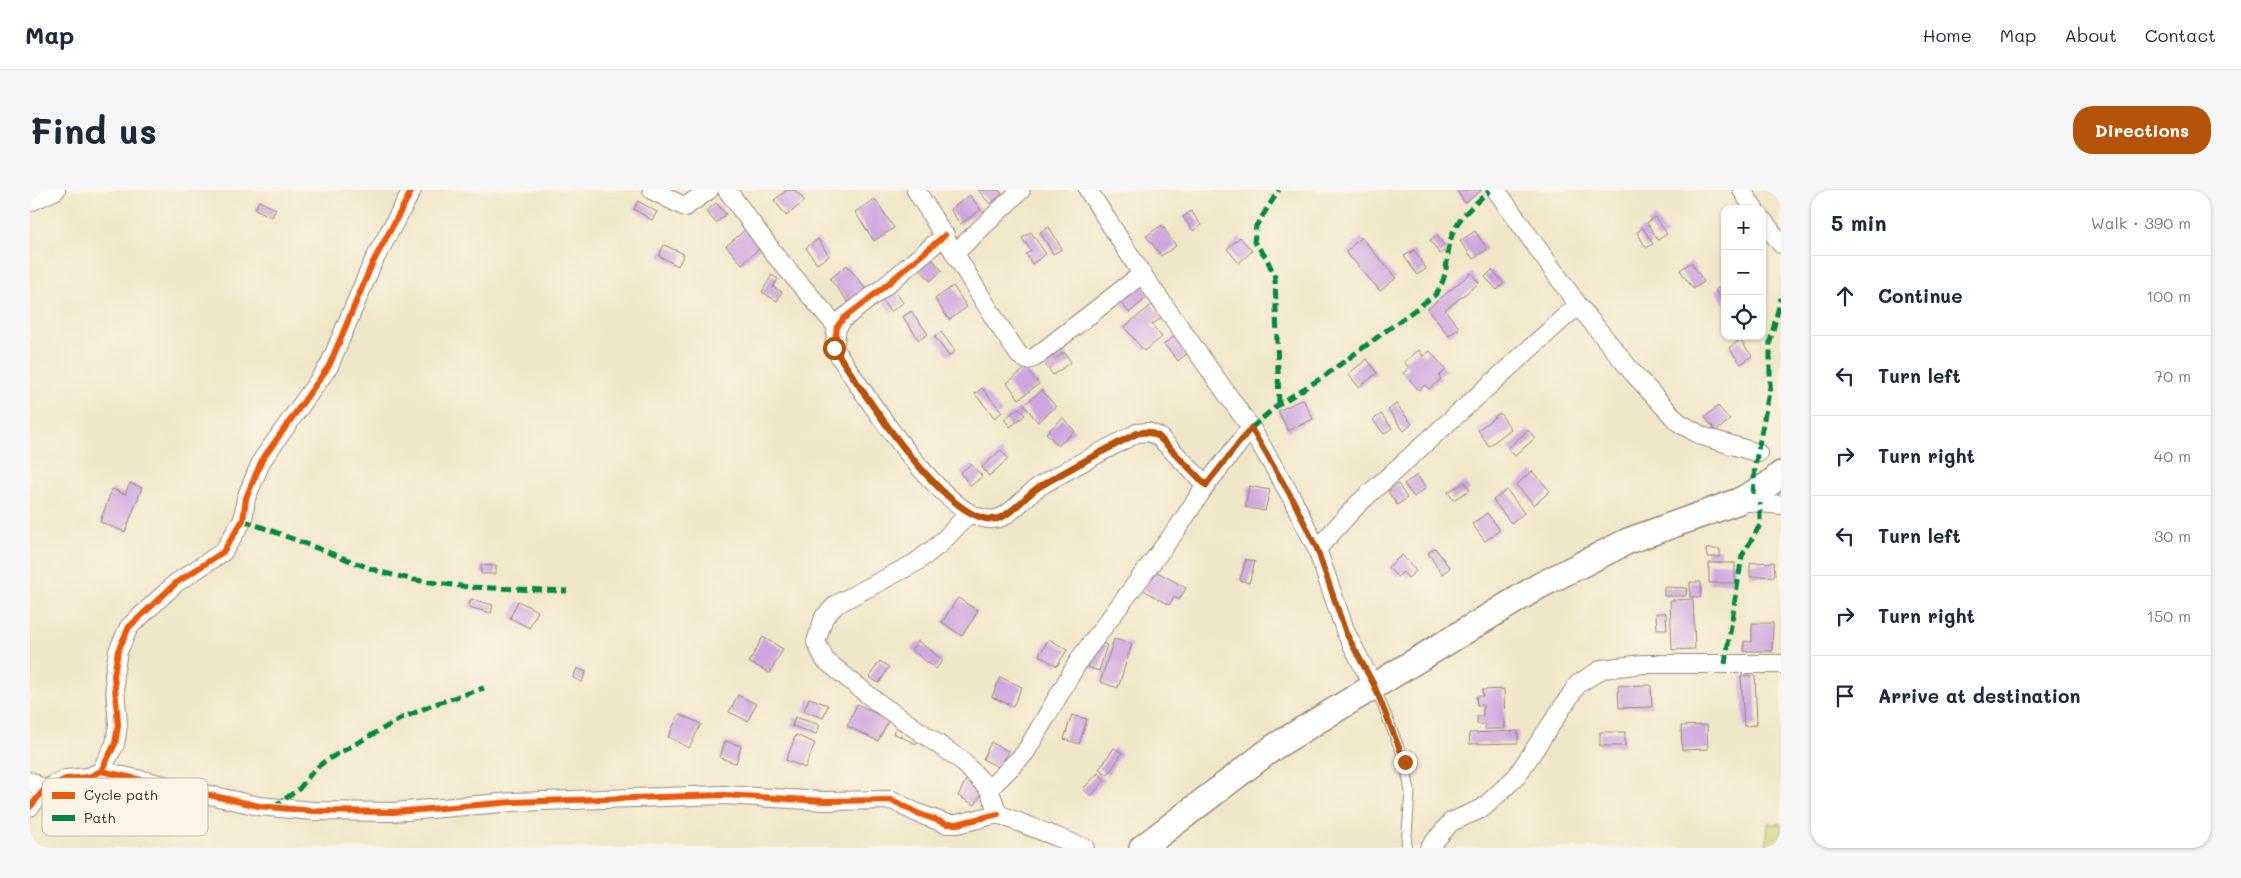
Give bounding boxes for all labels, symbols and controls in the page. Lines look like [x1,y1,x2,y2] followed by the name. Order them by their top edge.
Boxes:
[25,19,74,50] text: Map
[1923,23,1972,47] text: Home
[2000,23,2036,47] text: Map
[2064,23,2117,47] text: About
[2145,23,2216,47] text: Contact
[2073,106,2211,154] button: Directions
[30,107,157,153] text: Find us
[1721,205,1766,340] map controls
[1721,205,1766,250] button: +
[1831,209,1887,236] text: 5 min
[2091,212,2191,233] text: Walk · 390 m
[1721,250,1766,295] button: −
[1831,282,1859,310] icon: ahead
[1878,283,1963,308] text: Continue
[2146,285,2191,306] text: 100 m
[1721,295,1766,340] button: locate
[823,337,846,360] route start
[1831,362,1859,390] icon: left
[1878,363,1961,388] text: Turn left
[2154,365,2191,386] text: 70 m
[1831,442,1859,470] icon: right
[1878,443,1975,468] text: Turn right
[2154,445,2191,466] text: 40 m
[1831,522,1859,550] icon: left
[1878,523,1961,548] text: Turn left
[2154,525,2191,546] text: 30 m
[1831,602,1859,630] icon: right
[1878,603,1975,628] text: Turn right
[2147,605,2191,626] text: 150 m
[1831,682,1859,710] icon: arrive
[1878,683,2081,708] text: Arrive at destination
[1394,751,1417,774] route end
[42,778,208,836] legend
[84,785,158,804] text: Cycle path
[84,808,115,827] text: Path

